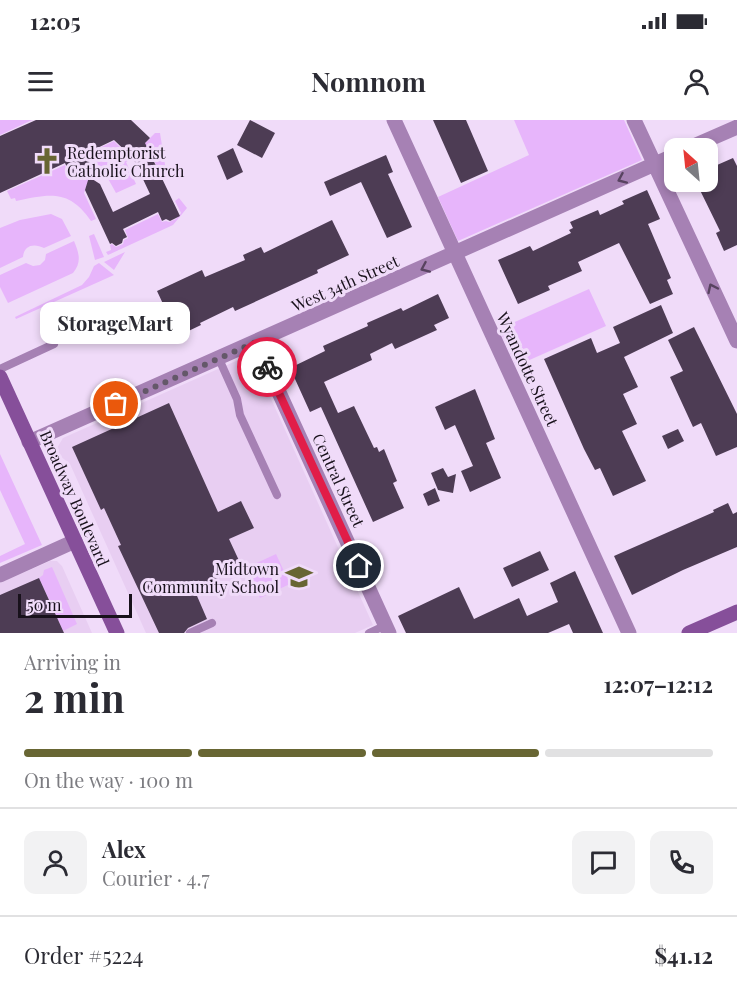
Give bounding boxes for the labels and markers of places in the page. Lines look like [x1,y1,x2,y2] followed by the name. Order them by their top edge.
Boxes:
[67,142,185,181] place label: Redemptorist Catholic Church
[32,146,62,176] church icon: Redemptorist Catholic Church
[41,302,191,344] callout: StorageMart
[90,378,141,429] pin
[333,540,384,591] pin
[142,558,279,597] place label: Midtown Community School
[284,562,314,592] school or university icon: Midtown Community School

